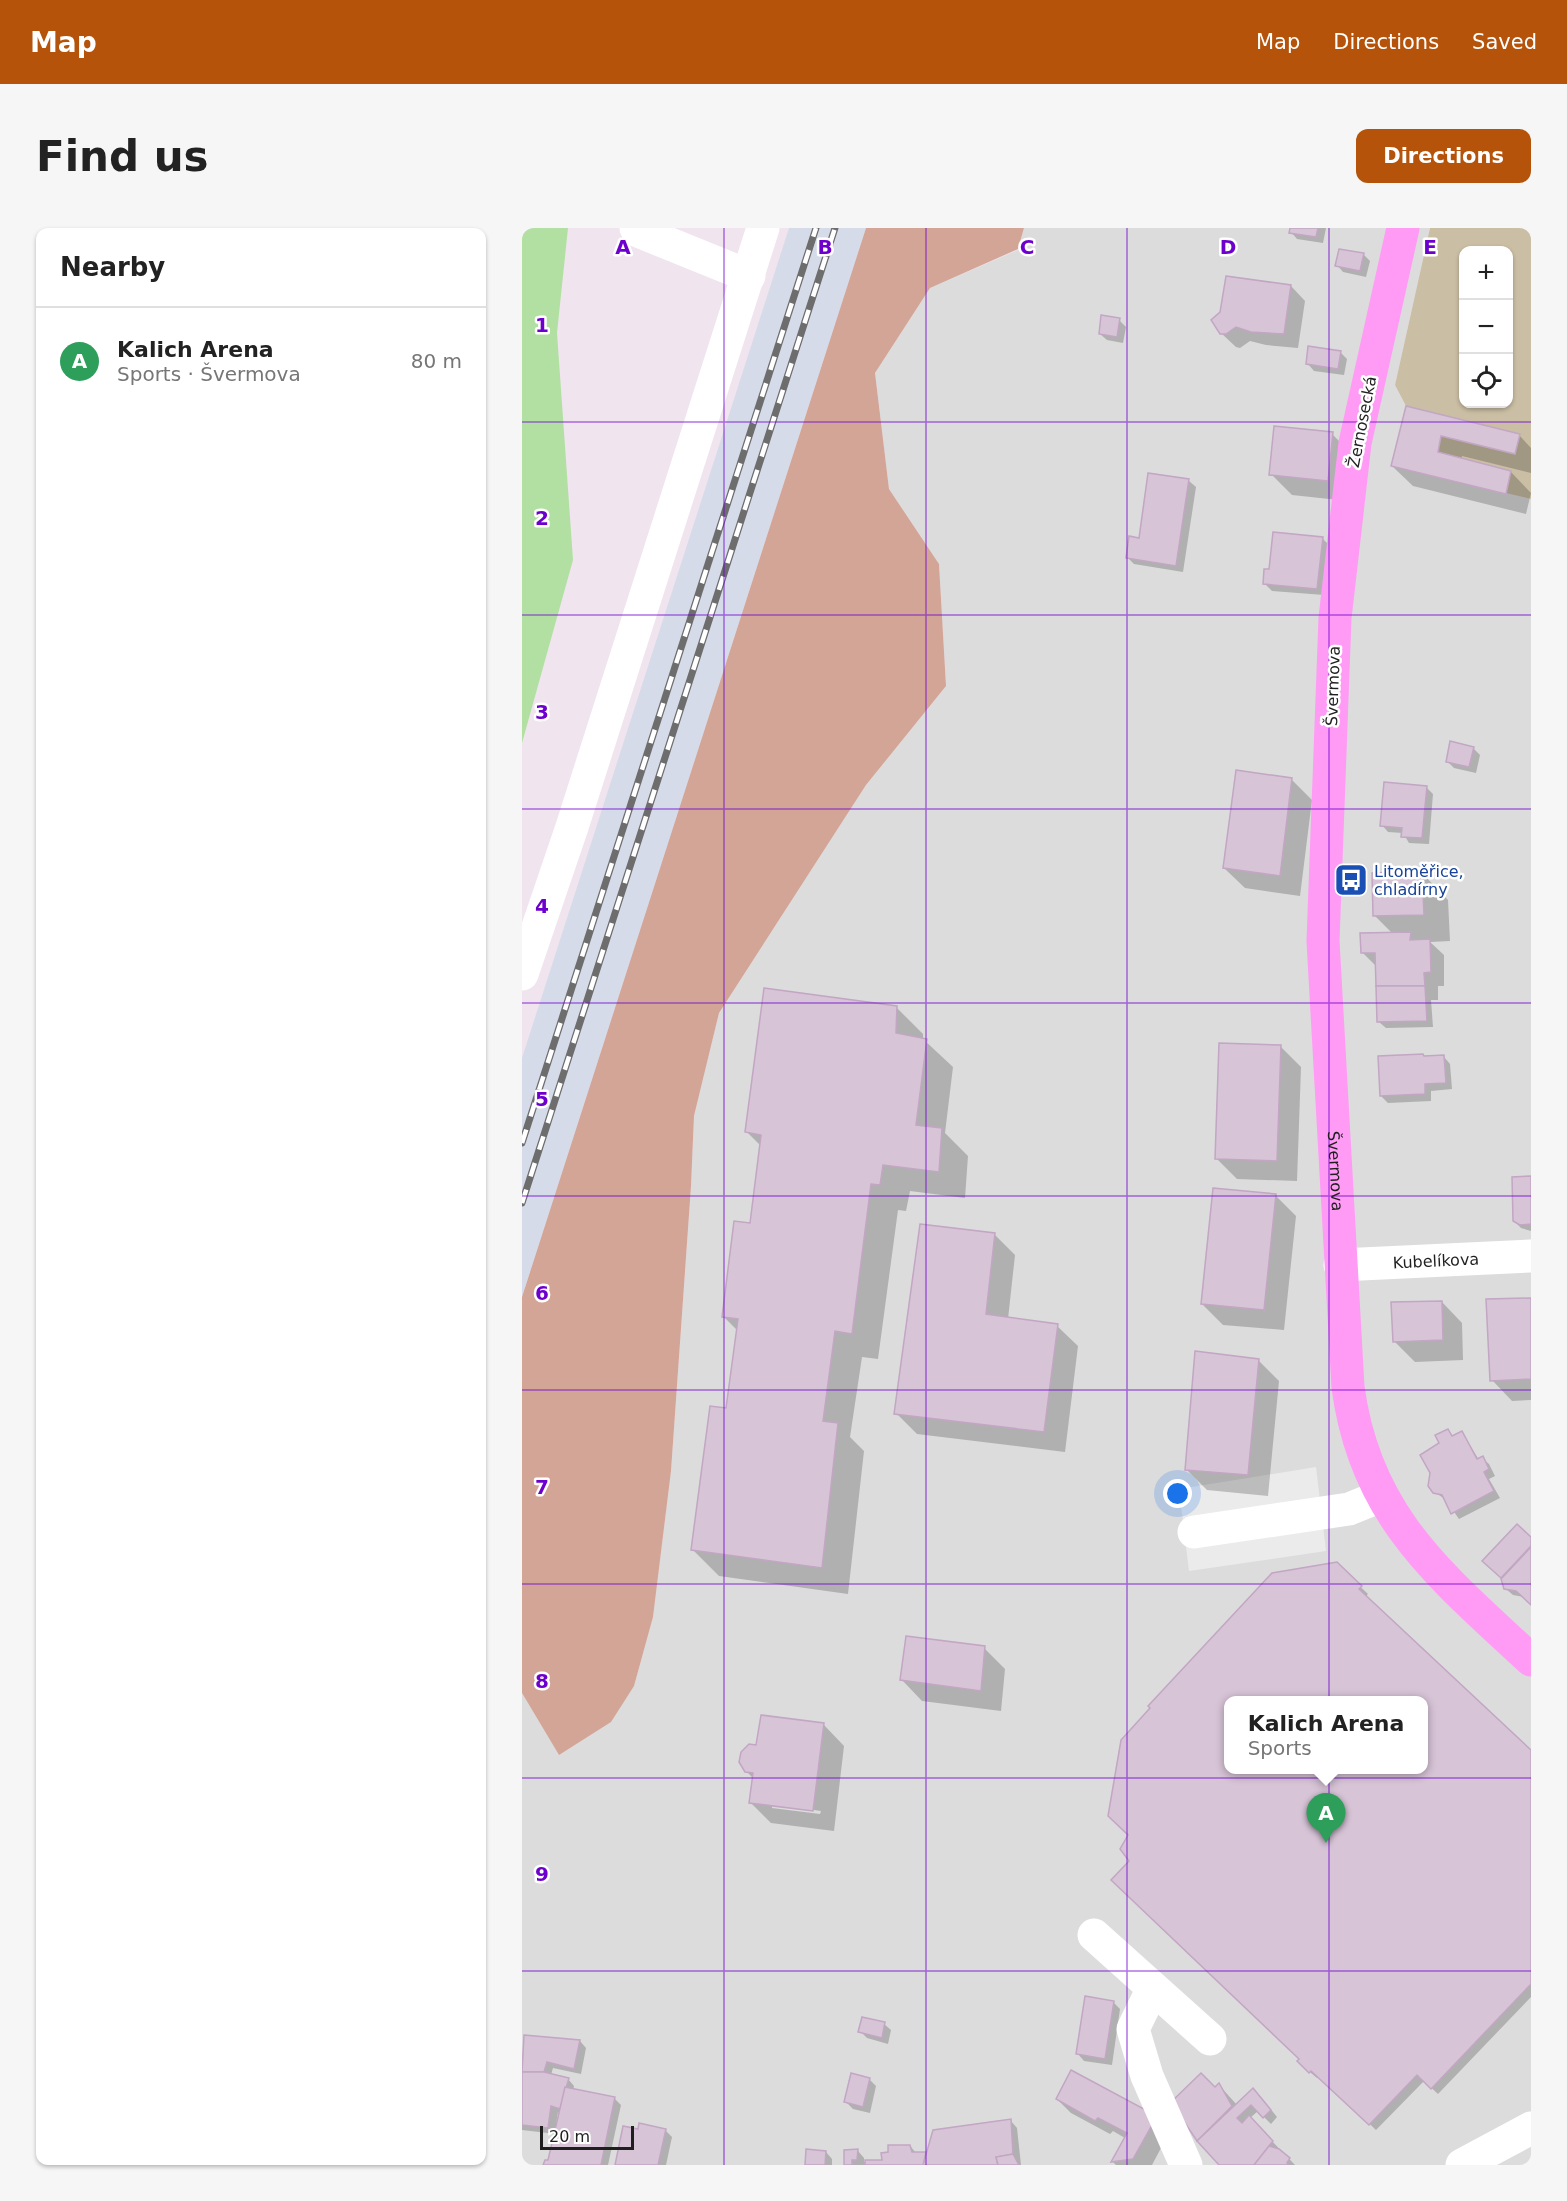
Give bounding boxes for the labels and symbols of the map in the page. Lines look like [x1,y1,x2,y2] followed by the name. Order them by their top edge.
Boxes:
[615,235,631,259] text: A
[817,235,833,259] text: B
[1020,235,1034,259] text: C
[1220,235,1236,259] text: D
[1423,235,1437,259] text: E
[535,313,549,337] text: 1
[1344,375,1380,469] street label: Žernosecká
[535,506,549,530] text: 2
[1322,645,1344,727] street label: Švermova
[535,700,549,724] text: 3
[1333,862,1369,898] bus stop icon: Litoměřice, chladírny
[1374,862,1464,899] place label: Litoměřice, chladírny
[535,894,549,918] text: 4
[535,1087,549,1111] text: 5
[1324,1130,1348,1212] street label: Švermova
[1392,1249,1480,1272] street label: Kubelíkova
[535,1281,549,1305] text: 6
[535,1475,549,1499] text: 7
[1163,1479,1192,1508] your location
[535,1669,549,1693] text: 8
[1306,1794,1346,1843] pin: A
[535,1862,549,1886] text: 9
[540,2123,634,2150] scale bar

